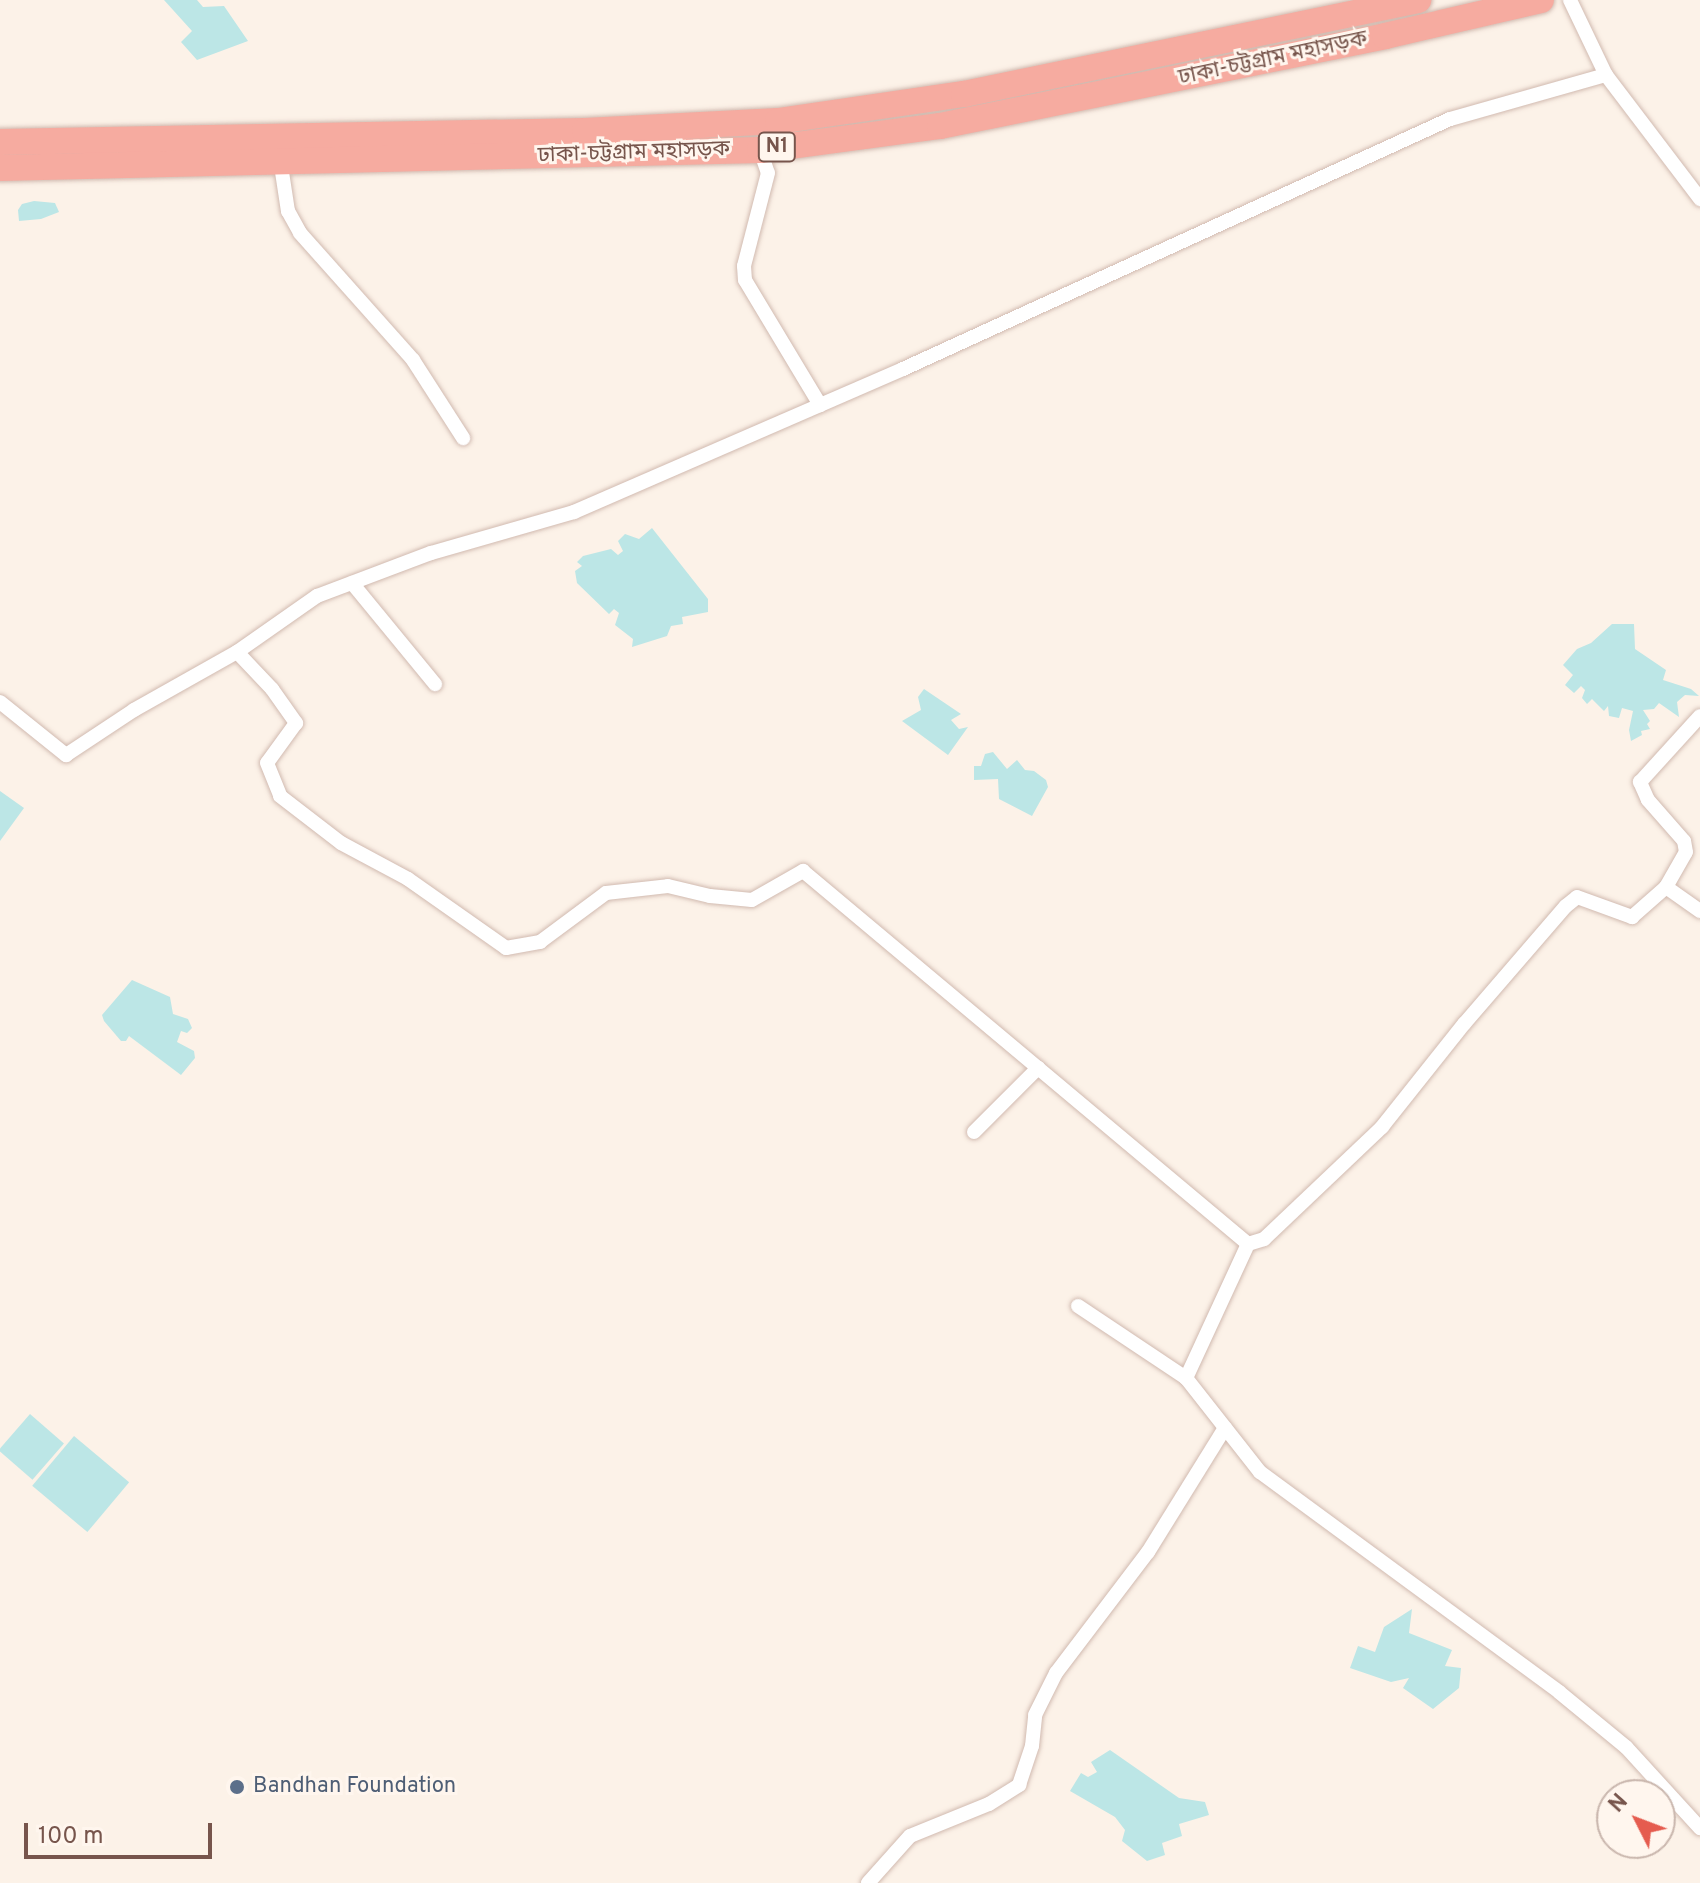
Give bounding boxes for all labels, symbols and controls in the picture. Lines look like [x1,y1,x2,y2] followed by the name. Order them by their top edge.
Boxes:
[1176,26,1370,92] street label: ঢাকা-চট্টগ্রাম মহাসড়ক
[757,131,797,163] road number: N1
[537,136,731,170] street label: ঢাকা-চট্টগ্রাম মহাসড়ক
[253,1774,456,1800] place label: Bandhan Foundation
[228,1778,246,1796] marker: Bandhan Foundation
[1596,1779,1676,1859] north arrow
[1604,1789,1635,1819] text: N
[28,1807,216,1857] scale bar
[38,1822,104,1852] text: 100 m

